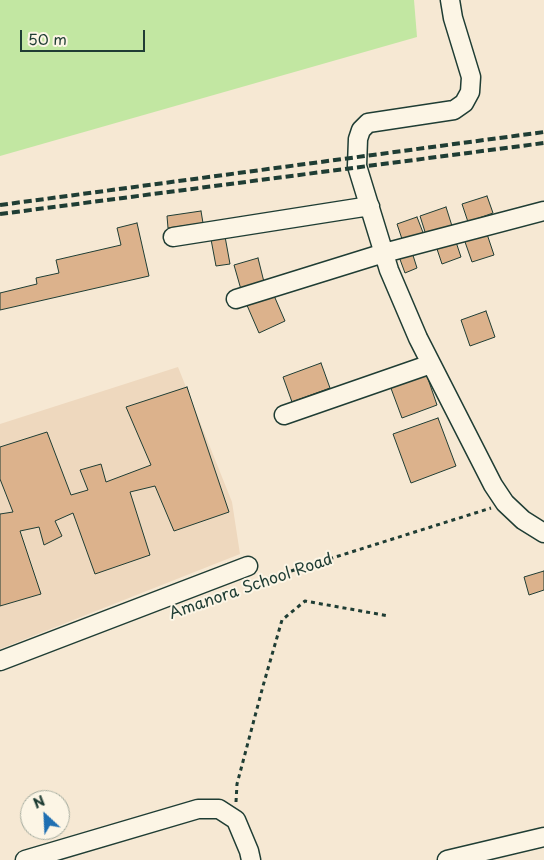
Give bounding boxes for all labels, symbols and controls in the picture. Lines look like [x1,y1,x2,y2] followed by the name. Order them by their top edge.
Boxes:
[22,20,148,52] scale bar
[28,27,67,50] text: 50 m
[167,550,335,624] street label: Amanora School Road
[20,790,70,840] north arrow
[29,790,48,814] text: N

